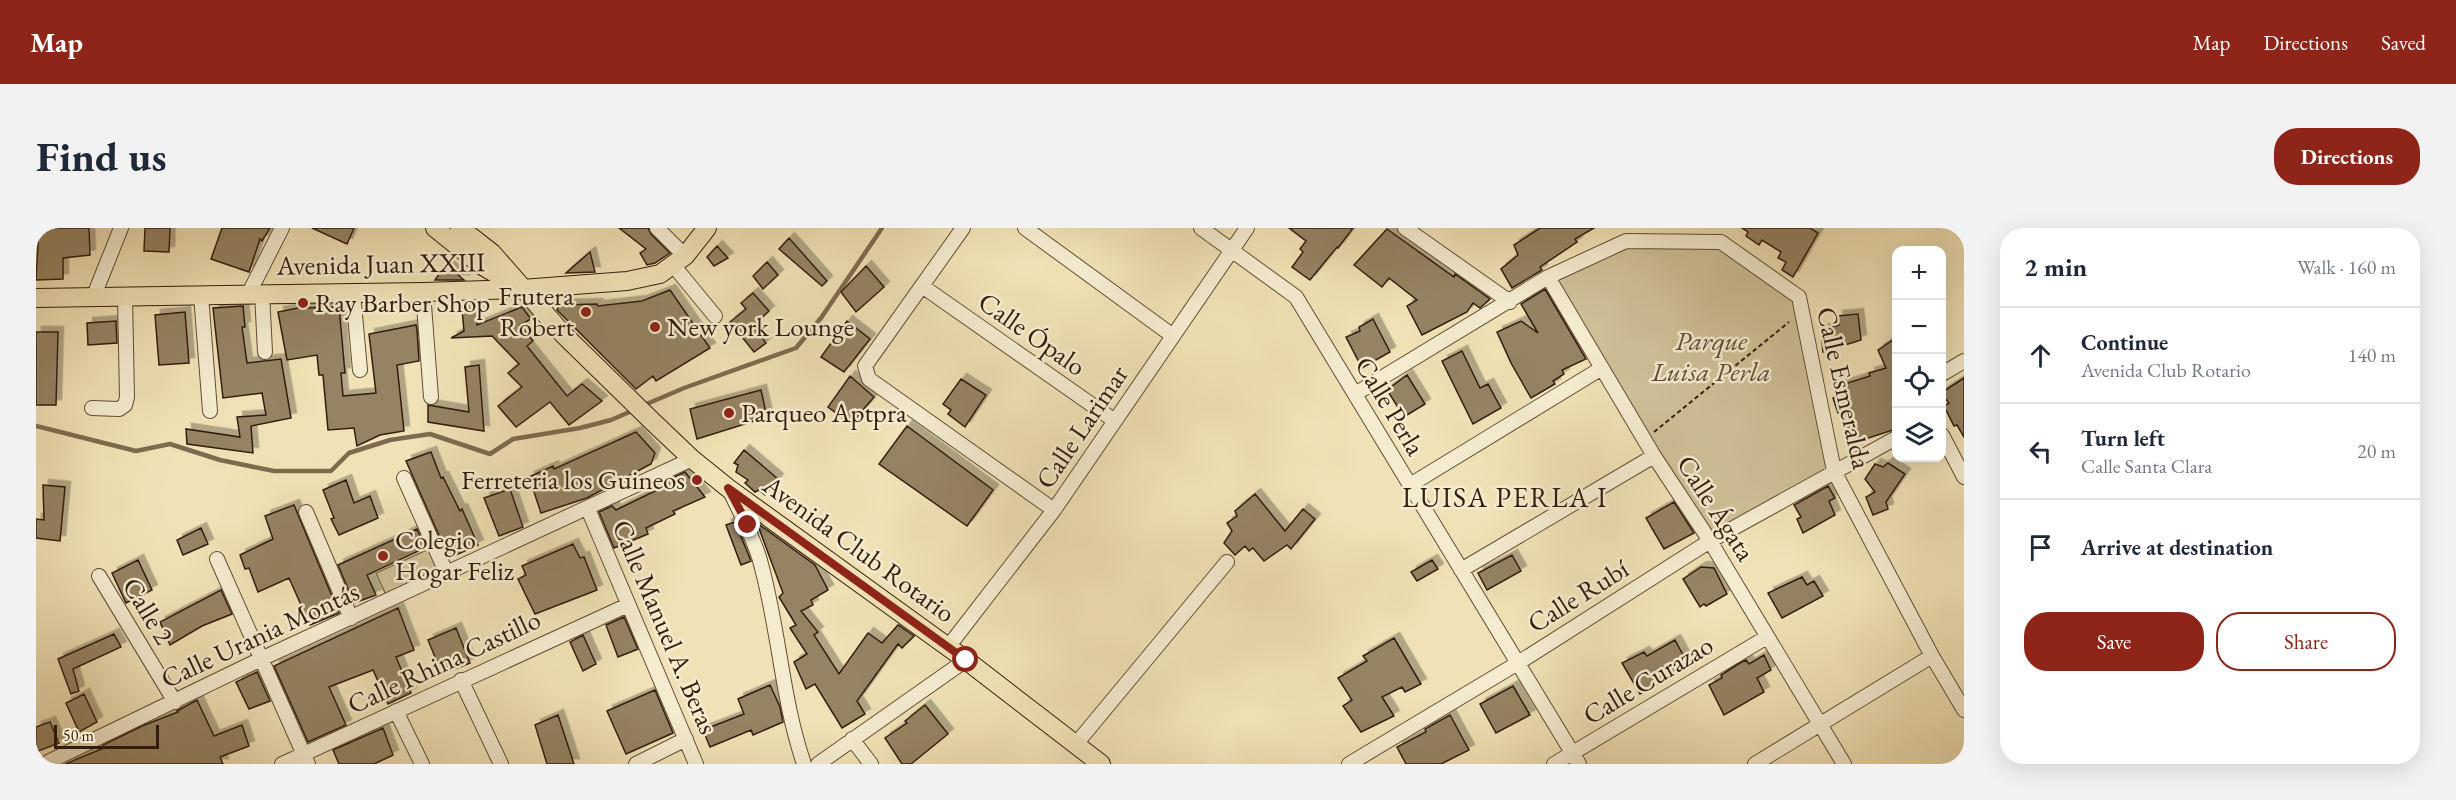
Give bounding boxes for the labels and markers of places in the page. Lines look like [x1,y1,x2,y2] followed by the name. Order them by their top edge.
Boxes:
[498,278,575,344] place label: Frutera Robert
[315,285,490,320] place label: Ray Barber Shop
[296,296,310,310] marker: Ray Barber Shop
[579,305,593,319] marker: Frutera Robert
[667,309,854,344] place label: New york Lounge
[648,320,662,334] marker: New york Lounge
[741,395,907,430] place label: Parqueo Aptpra
[722,406,736,420] marker: Parqueo Aptpra
[461,462,685,497] place label: Ferreteria los Guineos
[690,473,704,487] marker: Ferreteria los Guineos
[395,522,515,588] place label: Colegio Hogar Feliz
[376,549,390,563] marker: Colegio Hogar Feliz

